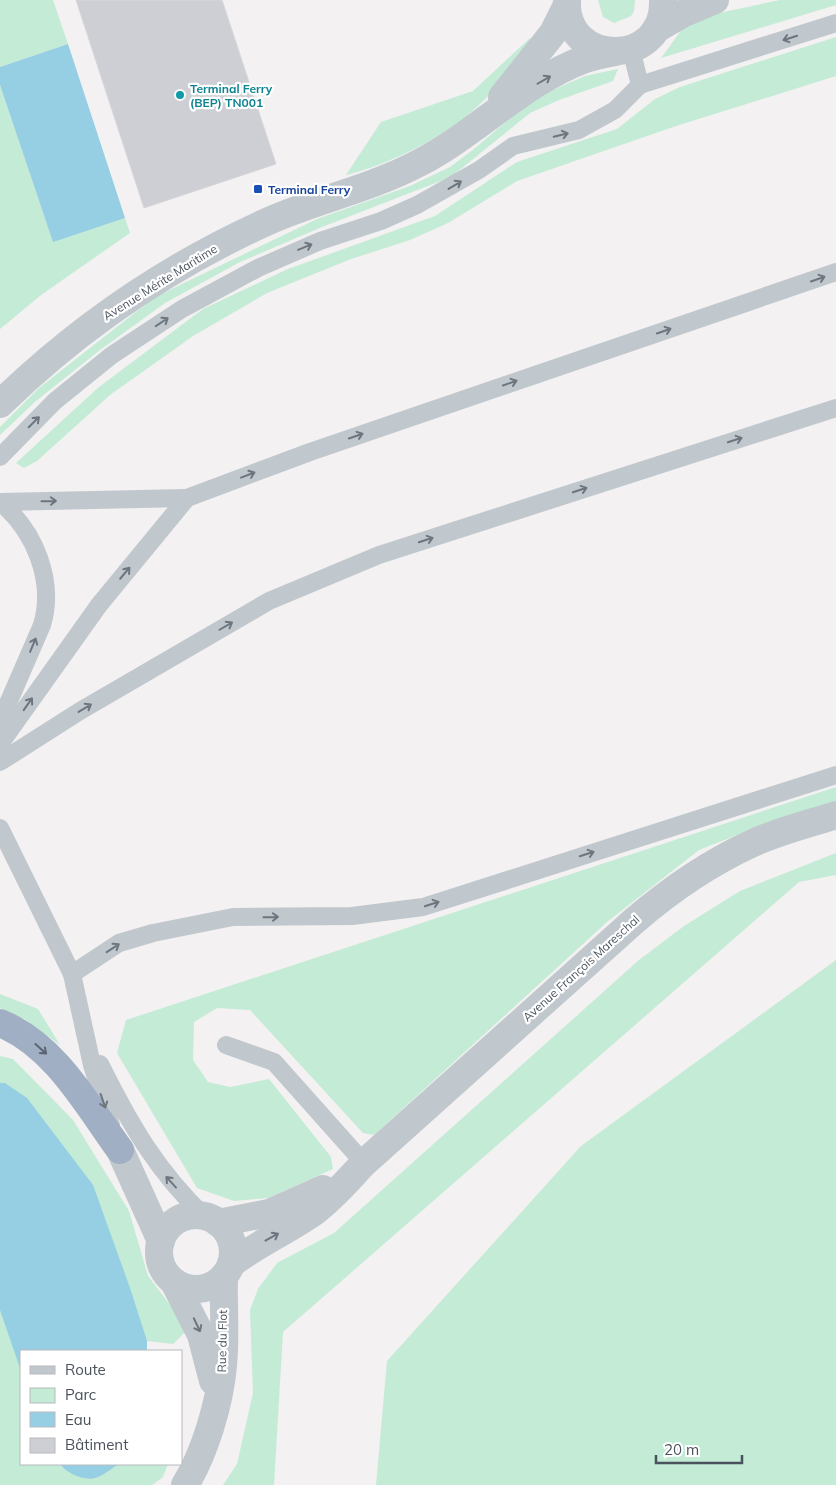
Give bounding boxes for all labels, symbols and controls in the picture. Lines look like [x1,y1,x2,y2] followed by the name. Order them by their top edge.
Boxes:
[782,33,798,43] one-way arrow
[537,75,551,85] one-way arrow
[190,81,273,110] place label: Terminal Ferry (BEP) TN001
[174,89,186,101] marker: Terminal Ferry (BEP) TN001
[552,130,568,140] one-way arrow
[448,179,462,189] one-way arrow
[268,182,351,197] place label: Terminal Ferry
[252,183,264,195] marker: Terminal Ferry
[100,241,220,323] street label: Avenue Mérite Maritime
[297,242,313,251] one-way arrow
[809,273,825,283] one-way arrow
[155,317,169,328] one-way arrow
[656,326,671,335] one-way arrow
[502,378,518,388] one-way arrow
[28,416,40,428] one-way arrow
[348,431,364,440] one-way arrow
[727,435,743,445] one-way arrow
[240,470,255,479] one-way arrow
[572,485,588,494] one-way arrow
[40,496,57,506] one-way arrow
[417,535,433,544] one-way arrow
[119,567,130,580] one-way arrow
[218,621,232,631] one-way arrow
[29,638,39,653] one-way arrow
[23,697,33,711] one-way arrow
[78,702,92,712] one-way arrow
[579,849,595,859] one-way arrow
[424,899,440,908] one-way arrow
[262,912,279,922] one-way arrow
[520,912,642,1024] street label: Avenue François Mareschal
[105,942,119,952] one-way arrow
[34,1043,47,1055] one-way arrow
[99,1092,108,1108] one-way arrow
[165,1176,177,1189] one-way arrow
[264,1232,278,1242] one-way arrow
[214,1309,230,1373] street label: Rue du Flot
[192,1318,202,1333] one-way arrow
[20,1350,182,1465] legend
[65,1360,106,1379] text: Route
[65,1385,96,1404] text: Parc
[65,1410,91,1429] text: Eau
[656,1432,742,1464] scale bar
[65,1435,128,1454] text: Bâtiment
[664,1440,699,1459] text: 20 m

